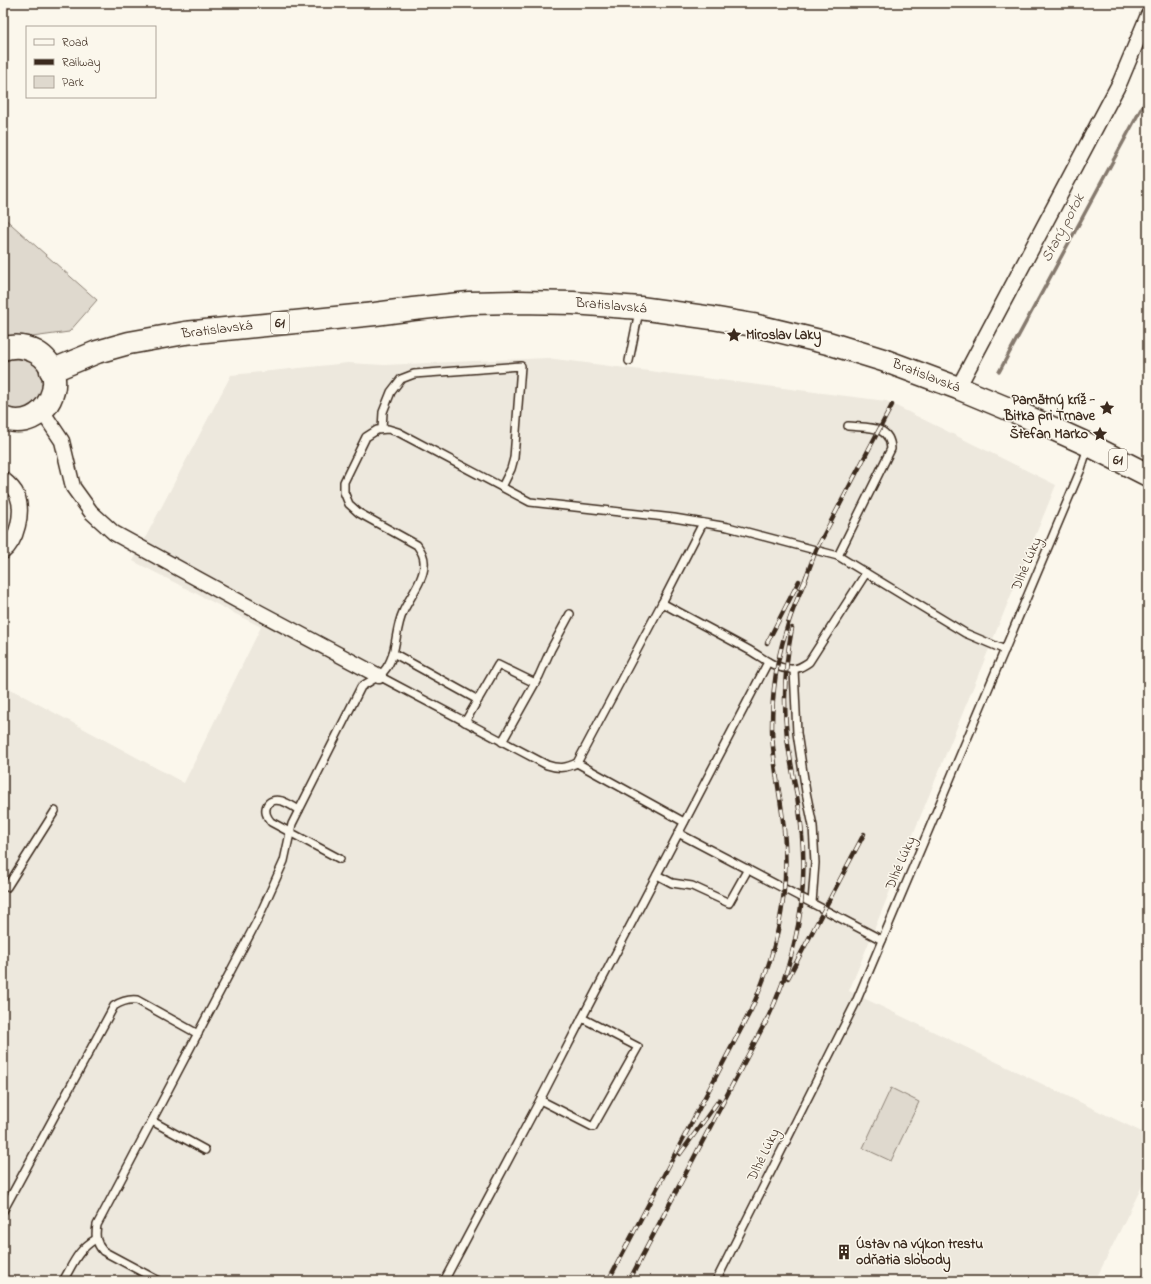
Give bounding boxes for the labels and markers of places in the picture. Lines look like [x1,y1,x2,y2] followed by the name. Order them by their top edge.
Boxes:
[746,325,821,348] place label: Miroslav Laky
[725,326,743,344] place icon: Miroslav Laky
[1003,390,1096,427] place label: Pamätný kríž - Bitka pri Trnave
[1098,399,1116,417] place icon: Pamätný kríž - Bitka pri Trnave
[1010,424,1088,445] place label: Štefan Marko
[1091,425,1109,443] place icon: Štefan Marko
[856,1234,983,1273] place label: Ústav na výkon trestu odňatia slobody
[835,1243,853,1261] building icon: Ústav na výkon trestu odňatia slobody

